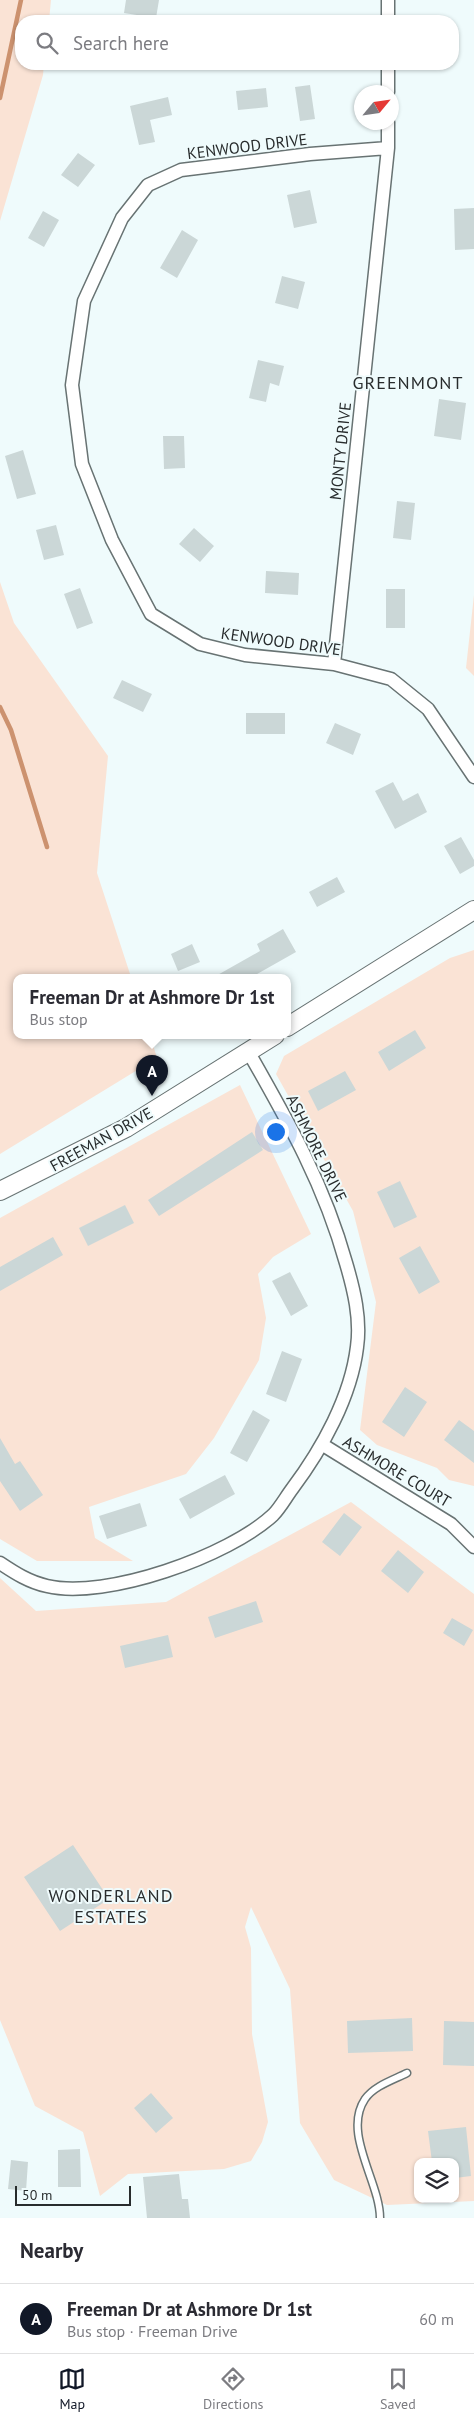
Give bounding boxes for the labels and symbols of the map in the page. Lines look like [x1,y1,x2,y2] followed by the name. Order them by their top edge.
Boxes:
[354,85,399,130] north arrow
[186,129,308,163] street label: KENWOOD DRIVE
[353,371,463,394] district label: GREENMONT
[325,401,355,501] street label: MONTY DRIVE
[220,623,342,659] street label: KENWOOD DRIVE
[136,1055,168,1096] pin: A
[282,1091,352,1205] street label: ASHMORE DRIVE
[46,1103,156,1175] street label: FREEMAN DRIVE
[263,1119,289,1145] your location
[340,1431,455,1511] street label: ASHMORE COURT
[49,1884,173,1928] district label: WONDERLAND ESTATES
[15,2183,131,2206] scale bar

